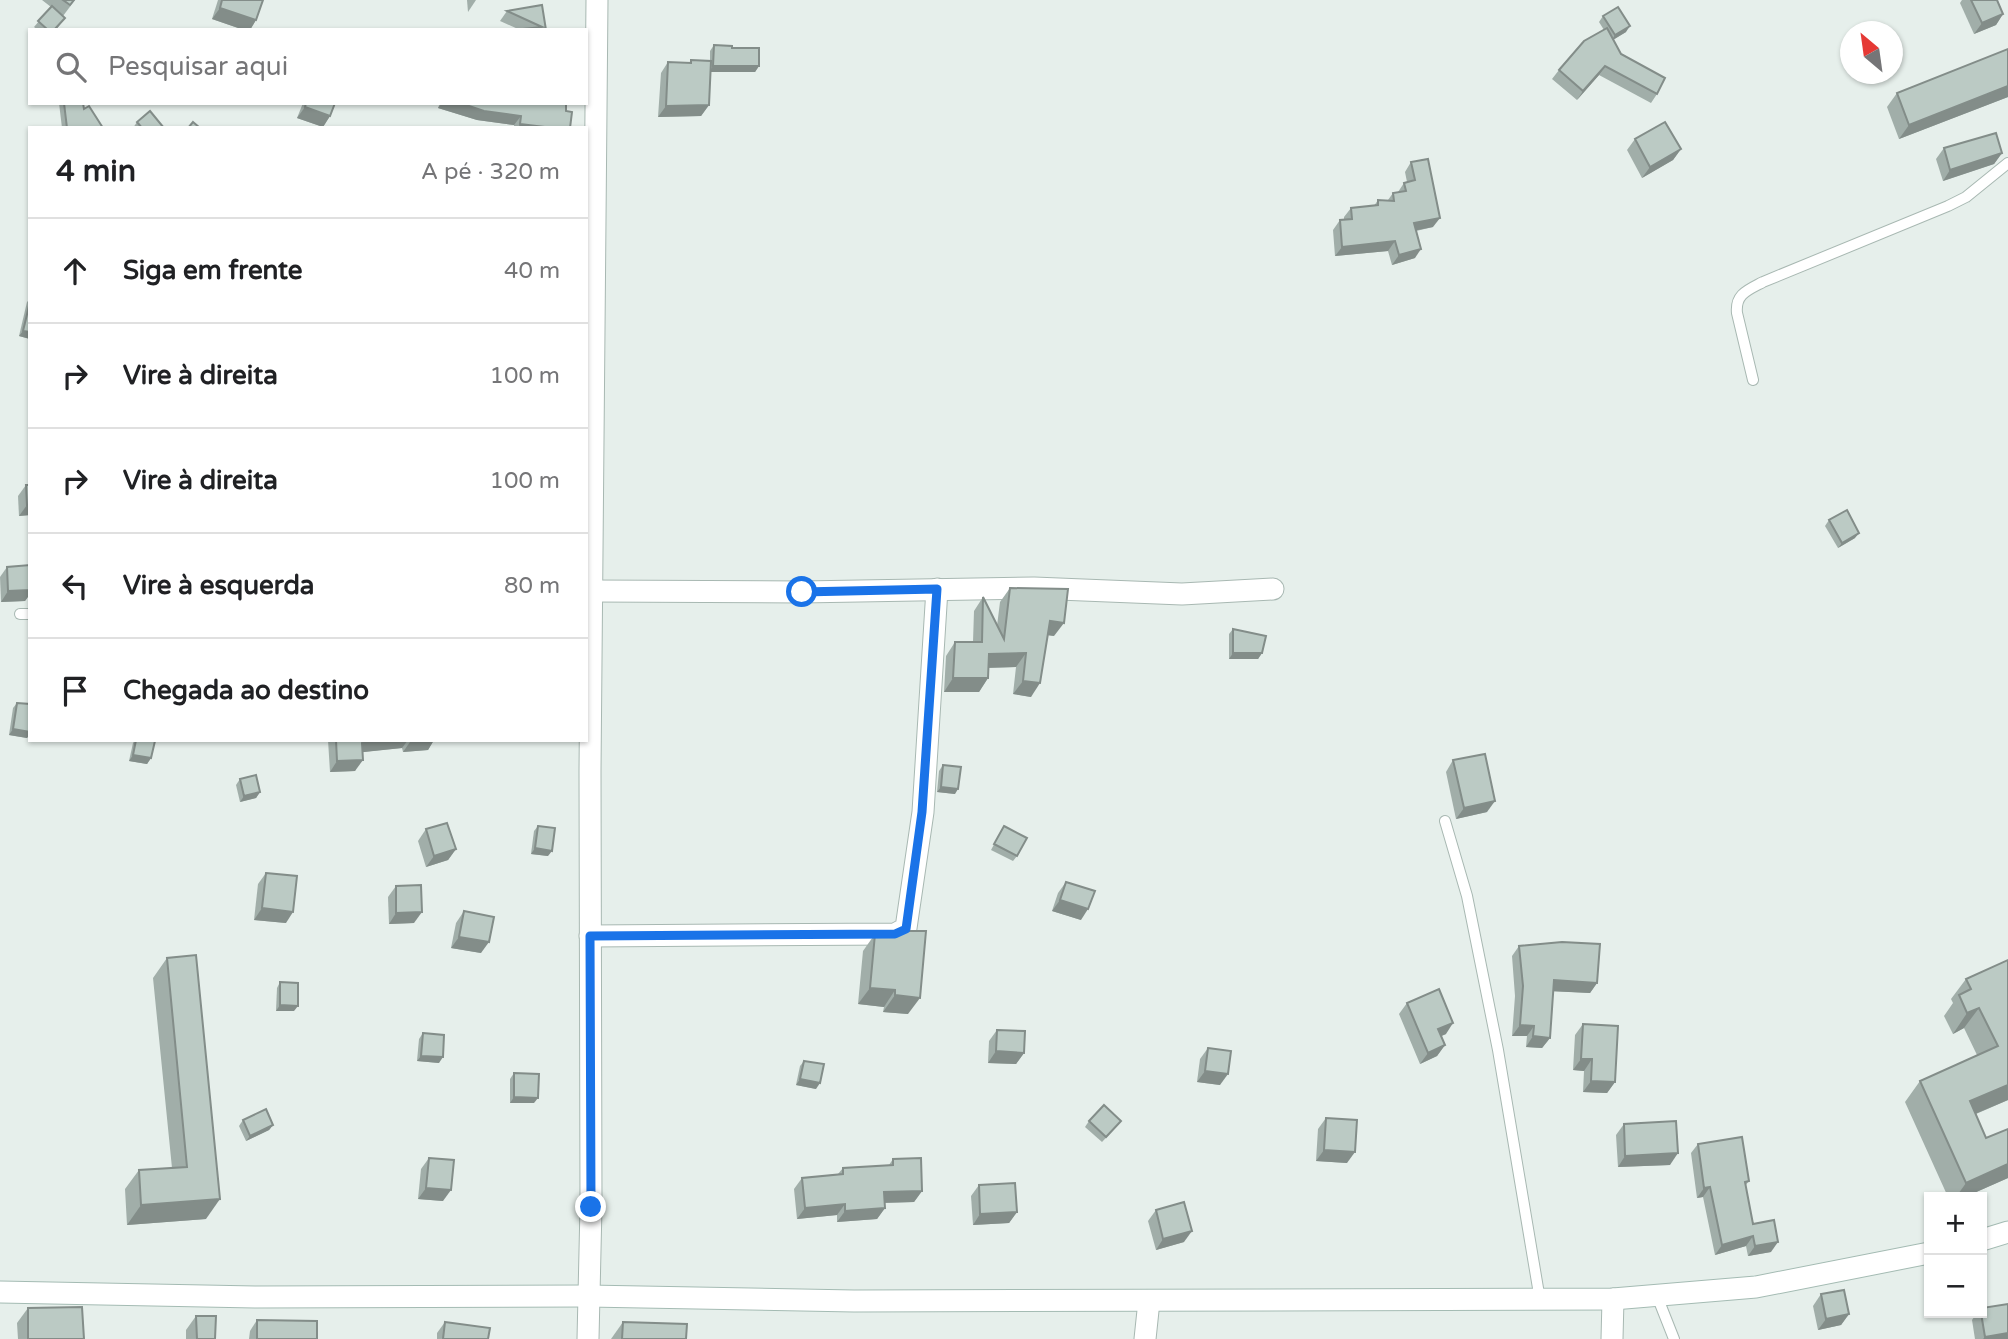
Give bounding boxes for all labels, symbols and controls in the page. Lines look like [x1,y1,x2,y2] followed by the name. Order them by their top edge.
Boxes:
[1840,21,1903,84] north arrow
[28,28,588,105] search box
[52,48,90,86] icon: search
[108,51,288,82] text: Pesquisar aqui
[56,153,136,190] text: 4 min
[421,158,560,186] text: A pé · 320 m
[56,252,94,290] icon: ahead
[123,255,303,286] text: Siga em frente
[504,257,560,285] text: 40 m
[56,357,94,395] icon: right
[123,360,278,391] text: Vire à direita
[490,362,560,390] text: 100 m
[56,462,94,500] icon: right
[123,465,278,496] text: Vire à direita
[490,467,560,495] text: 100 m
[56,567,94,605] icon: left
[123,570,314,601] text: Vire à esquerda
[504,572,560,600] text: 80 m
[786,576,817,607] route start
[56,672,94,710] icon: arrive
[123,675,369,706] text: Chegada ao destino
[575,1191,606,1222] route end
[1924,1192,1987,1318] map controls
[1924,1192,1987,1255] button: +
[1924,1255,1987,1318] button: −

